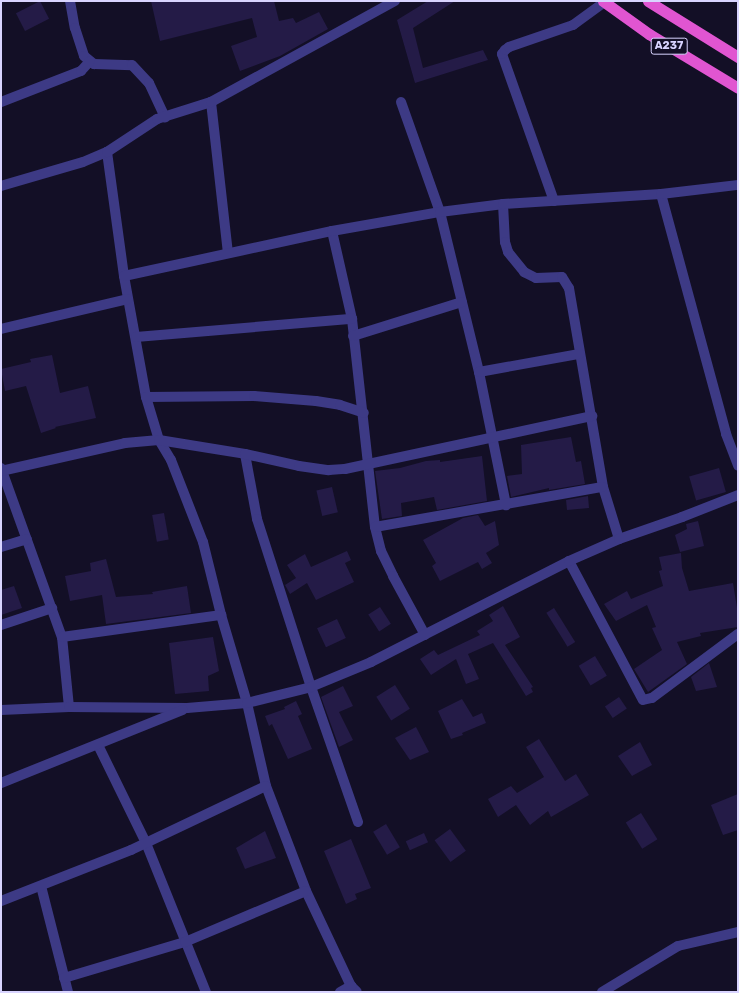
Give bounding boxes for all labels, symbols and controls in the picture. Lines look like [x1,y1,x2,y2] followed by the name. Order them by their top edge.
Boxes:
[650,37,688,55] road number: A237

